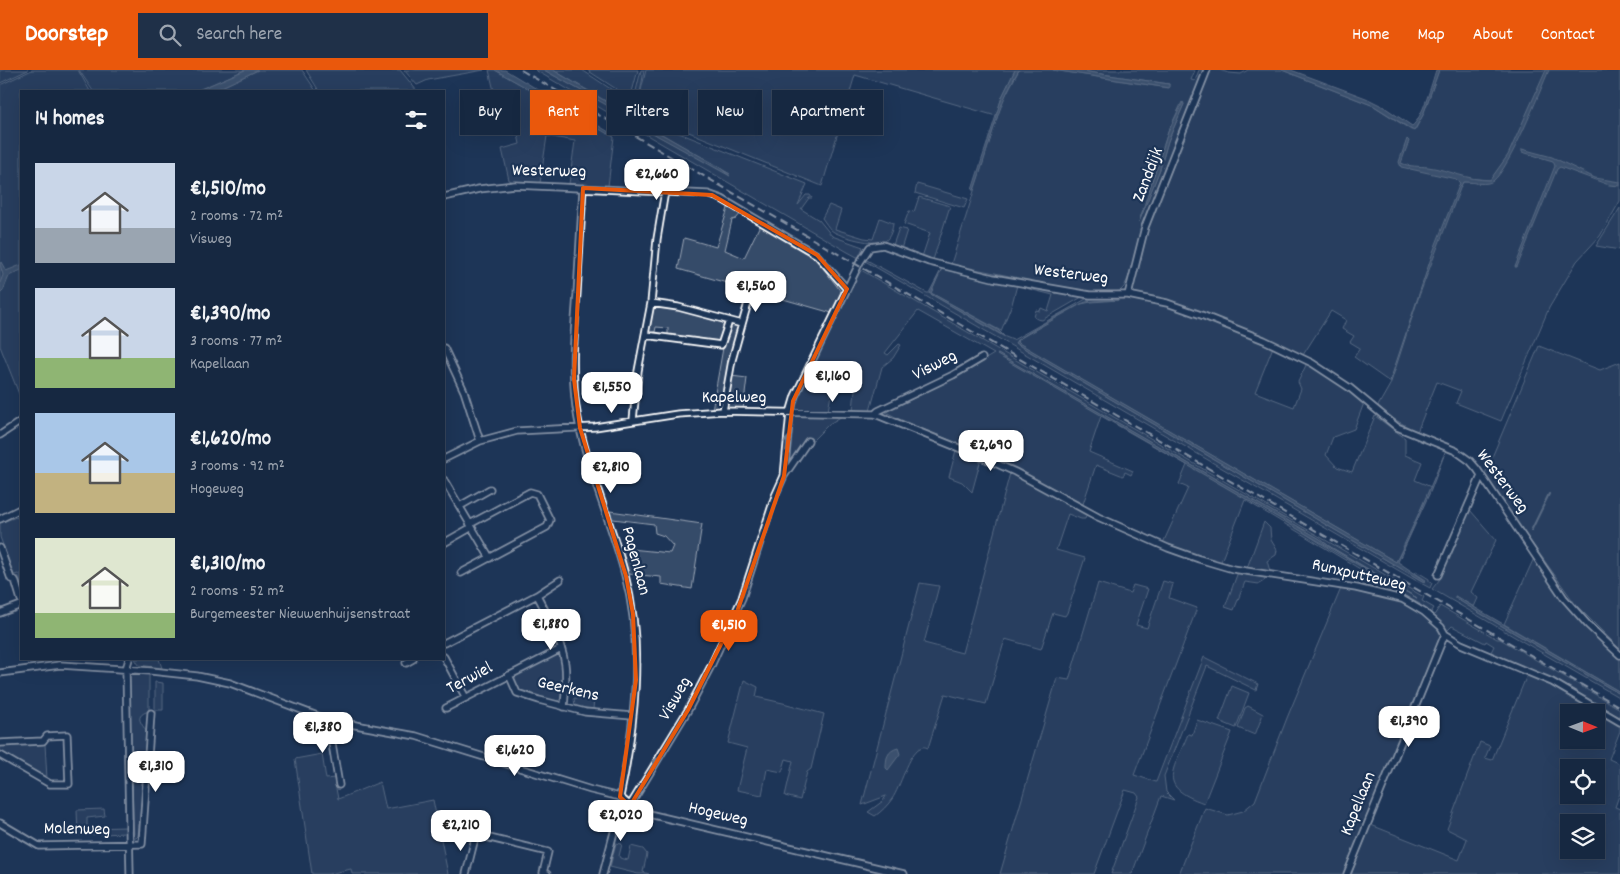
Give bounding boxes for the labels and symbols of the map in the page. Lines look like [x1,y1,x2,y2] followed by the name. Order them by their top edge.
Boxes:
[1127,144,1171,206] street label: Zanddijk
[616,158,698,201] pin: €2,660
[512,159,587,185] street label: Westerweg
[1033,258,1110,292] street label: Westerweg
[715,270,797,313] pin: €1,560
[908,344,962,388] street label: Visweg
[792,360,874,403] pin: €1,160
[571,372,653,414] pin: €1,550
[702,386,766,411] street label: Kapelweg
[950,430,1032,472] pin: €2,690
[783,436,791,452] one-way arrow
[1470,445,1534,519] street label: Westerweg
[570,452,652,494] pin: €2,810
[614,524,656,598] street label: Pagenlaan
[1309,553,1409,599] street label: Runxputteweg
[742,581,750,596] one-way arrow
[510,608,592,651] pin: €1,880
[688,610,770,652] pin: €1,510
[443,656,498,702] street label: Terwiel
[535,671,601,709] street label: Geerkens
[653,672,699,726] street label: Visweg
[1560,704,1605,749] north arrow
[1368,706,1450,748] pin: €1,390
[282,712,364,754] pin: €1,380
[474,734,556,777] pin: €1,620
[115,750,197,793] pin: €1,310
[650,757,659,770] one-way arrow
[1335,768,1383,840] street label: Kapellaan
[686,796,750,834] street label: Hogeweg
[580,800,662,842] pin: €2,020
[420,810,502,852] pin: €2,210
[44,817,111,843] street label: Molenweg

